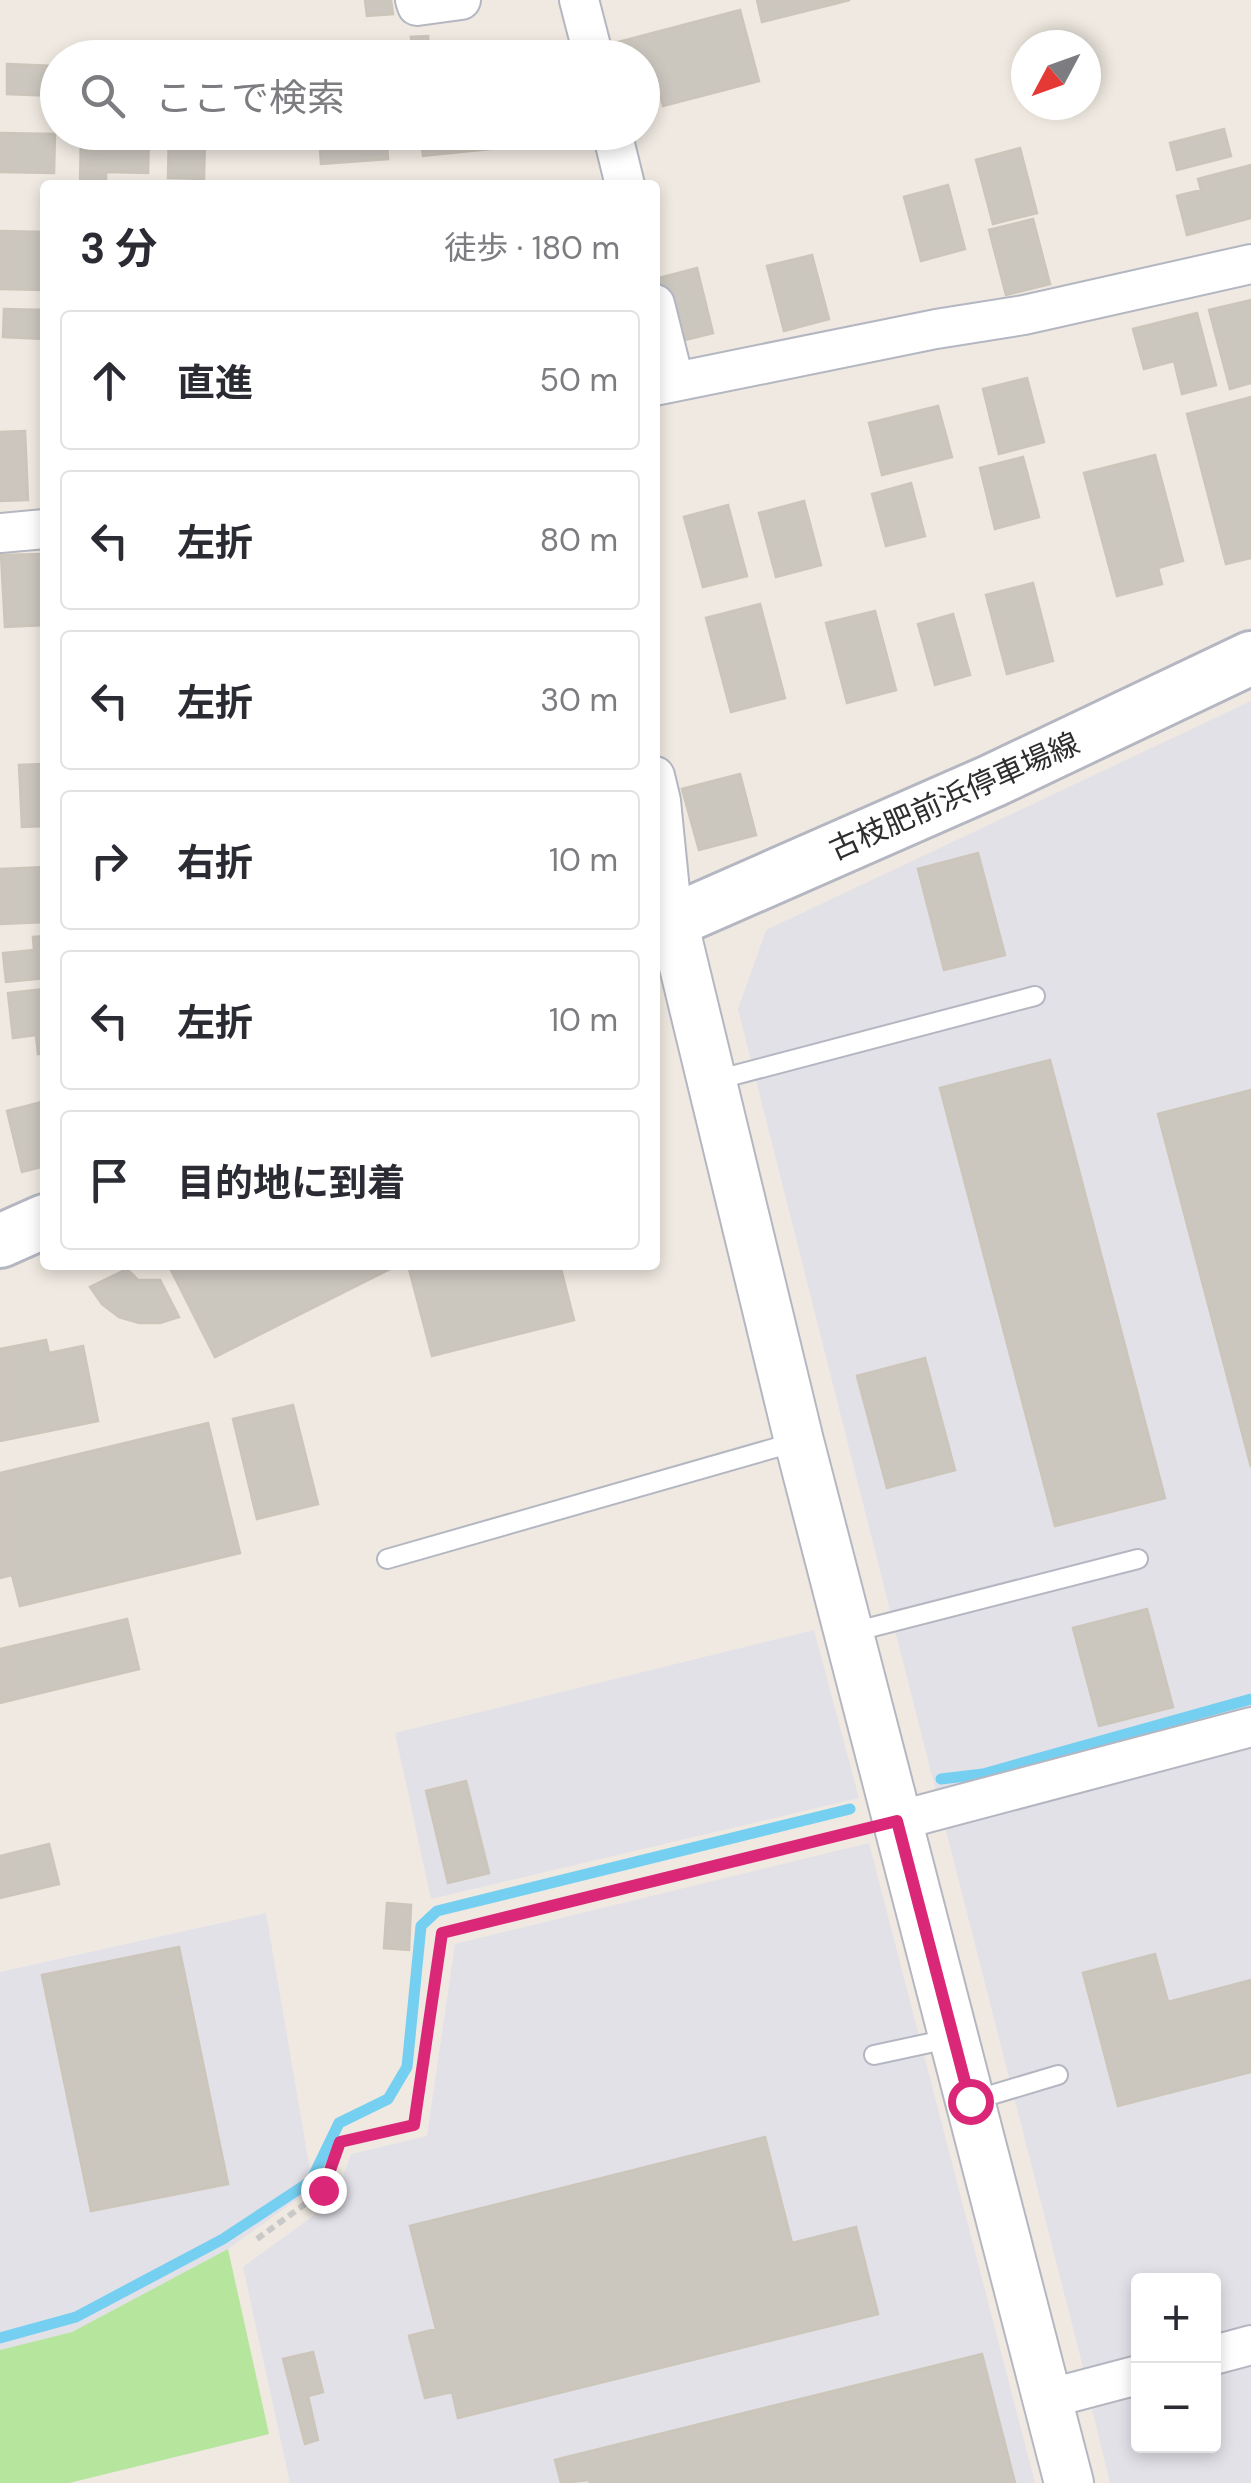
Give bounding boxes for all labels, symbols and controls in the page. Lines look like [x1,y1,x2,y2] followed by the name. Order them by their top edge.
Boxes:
[1011,30,1101,120] north arrow
[40,40,660,150] search box
[75,68,130,123] icon: search
[155,73,345,123] text: ここで検索
[80,221,157,276] text: 3 分
[444,227,620,269] text: 徒歩 · 180 m
[82,353,137,408] icon: ahead
[177,358,253,408] text: 直進
[540,359,618,401] text: 50 m
[82,513,137,568] icon: left
[177,518,253,568] text: 左折
[540,519,618,561] text: 80 m
[82,673,137,728] icon: left
[177,678,253,728] text: 左折
[540,679,618,721] text: 30 m
[823,723,1085,869] street label: 古枝肥前浜停車場線
[82,833,137,888] icon: right
[177,838,253,888] text: 右折
[549,839,618,881] text: 10 m
[82,993,137,1048] icon: left
[177,998,253,1048] text: 左折
[549,999,618,1041] text: 10 m
[82,1153,137,1208] icon: arrive
[177,1158,405,1208] text: 目的地に到着
[948,2079,994,2125] route start
[301,2168,347,2214] route end
[1131,2273,1221,2453] map controls
[1131,2273,1221,2363] button: +
[1131,2363,1221,2453] button: −

